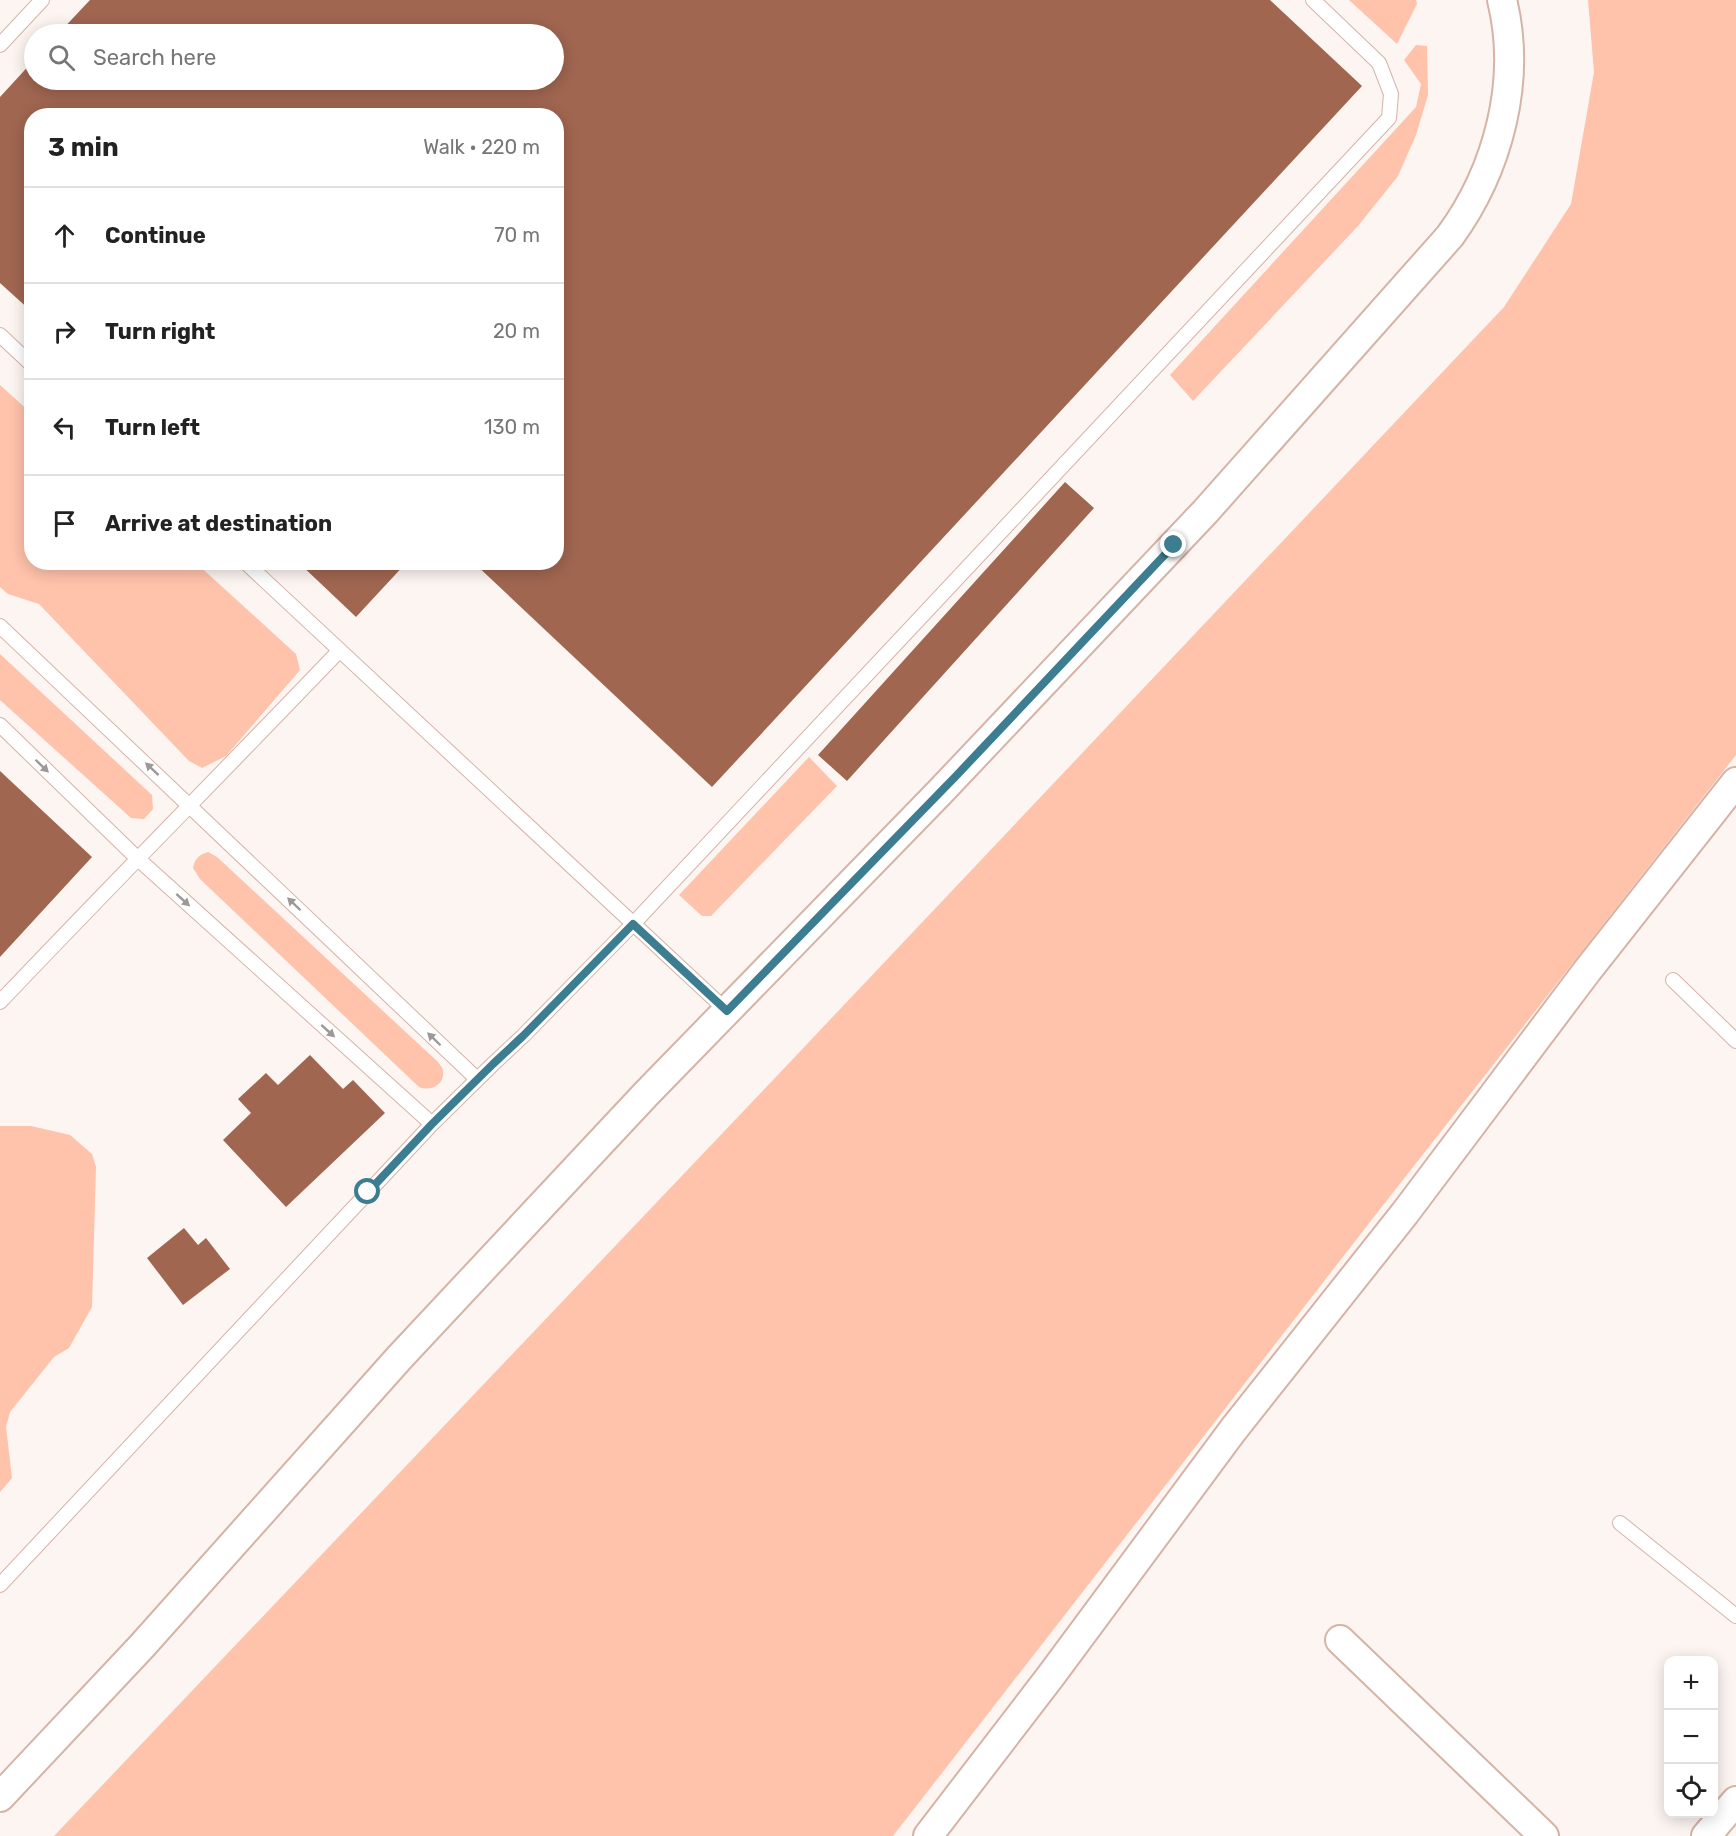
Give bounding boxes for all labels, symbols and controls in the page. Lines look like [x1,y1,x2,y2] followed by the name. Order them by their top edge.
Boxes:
[24,24,564,90] search box
[45,41,78,74] icon: search
[93,44,216,71] text: Search here
[48,132,119,163] text: 3 min
[423,135,540,159] text: Walk · 220 m
[48,219,81,252] icon: ahead
[105,222,206,249] text: Continue
[494,223,540,247] text: 70 m
[48,315,81,348] icon: right
[105,318,215,345] text: Turn right
[493,319,540,343] text: 20 m
[48,411,81,444] icon: left
[105,414,200,441] text: Turn left
[484,415,540,439] text: 130 m
[48,507,81,540] icon: arrive
[105,510,332,537] text: Arrive at destination
[1160,531,1186,557] route end
[34,759,49,773] one-way arrow
[146,763,160,777] one-way arrow
[176,893,191,907] one-way arrow
[286,897,301,911] one-way arrow
[321,1024,336,1038] one-way arrow
[427,1032,442,1046] one-way arrow
[354,1178,380,1204] route start
[1664,1656,1718,1818] map controls
[1664,1656,1718,1710] button: +
[1664,1710,1718,1764] button: −
[1664,1764,1718,1818] button: locate

